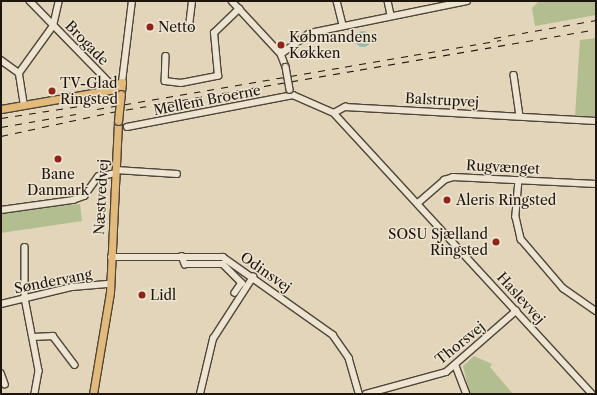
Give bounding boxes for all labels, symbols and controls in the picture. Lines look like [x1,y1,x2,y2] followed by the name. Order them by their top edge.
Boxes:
[62,17,112,69] street label: Brogade
[158,19,196,35] place label: Netto
[145,22,155,32] marker: Netto
[289,29,377,62] place label: Købmandens Køkken
[276,40,286,50] marker: Købmandens Køkken
[60,75,118,108] place label: TV-Glad Ringsted
[152,81,262,119] street label: Mellem Broerne
[47,86,57,96] marker: TV-Glad Ringsted
[405,90,479,110] street label: Balstrupvej
[53,154,63,164] marker: Bane Danmark
[466,157,540,177] street label: Rugvænget
[91,158,111,236] street label: Næstvedvej
[27,166,89,198] place label: Bane Danmark
[456,192,556,208] place label: Aleris Ringsted
[441,194,453,206] marker: Aleris Ringsted
[388,226,488,258] place label: SOSU Sjælland Ringsted
[491,237,501,247] marker: SOSU Sjælland Ringsted
[237,248,295,296] street label: Odinsvej
[13,265,93,297] street label: Søndervang
[493,269,549,327] street label: Haslevvej
[150,287,176,303] place label: Lidl
[137,290,147,300] marker: Lidl
[432,318,488,368] street label: Thorsvej

